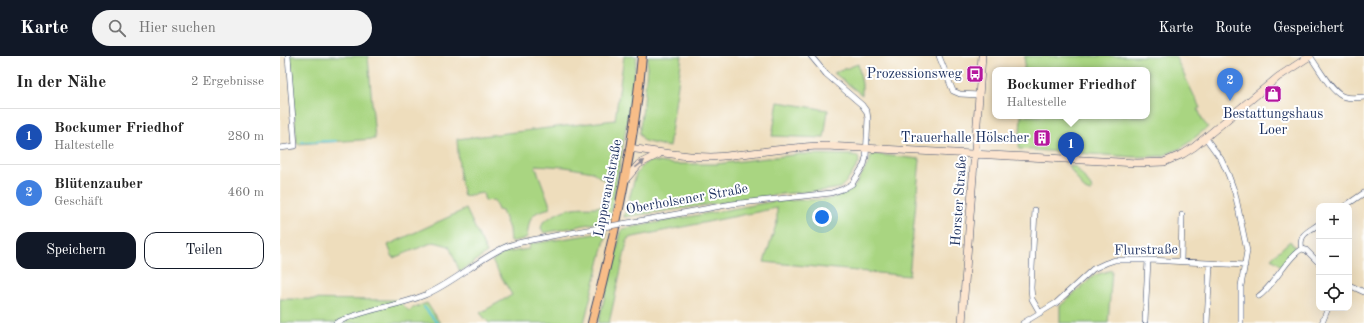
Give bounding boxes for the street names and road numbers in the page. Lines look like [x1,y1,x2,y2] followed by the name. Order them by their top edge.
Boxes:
[592,138,624,238] street label: Lipperandstraße
[949,155,969,247] street label: Horster Straße
[625,181,749,217] street label: Oberholsener Straße
[1114,242,1178,258] street label: Flurstraße

